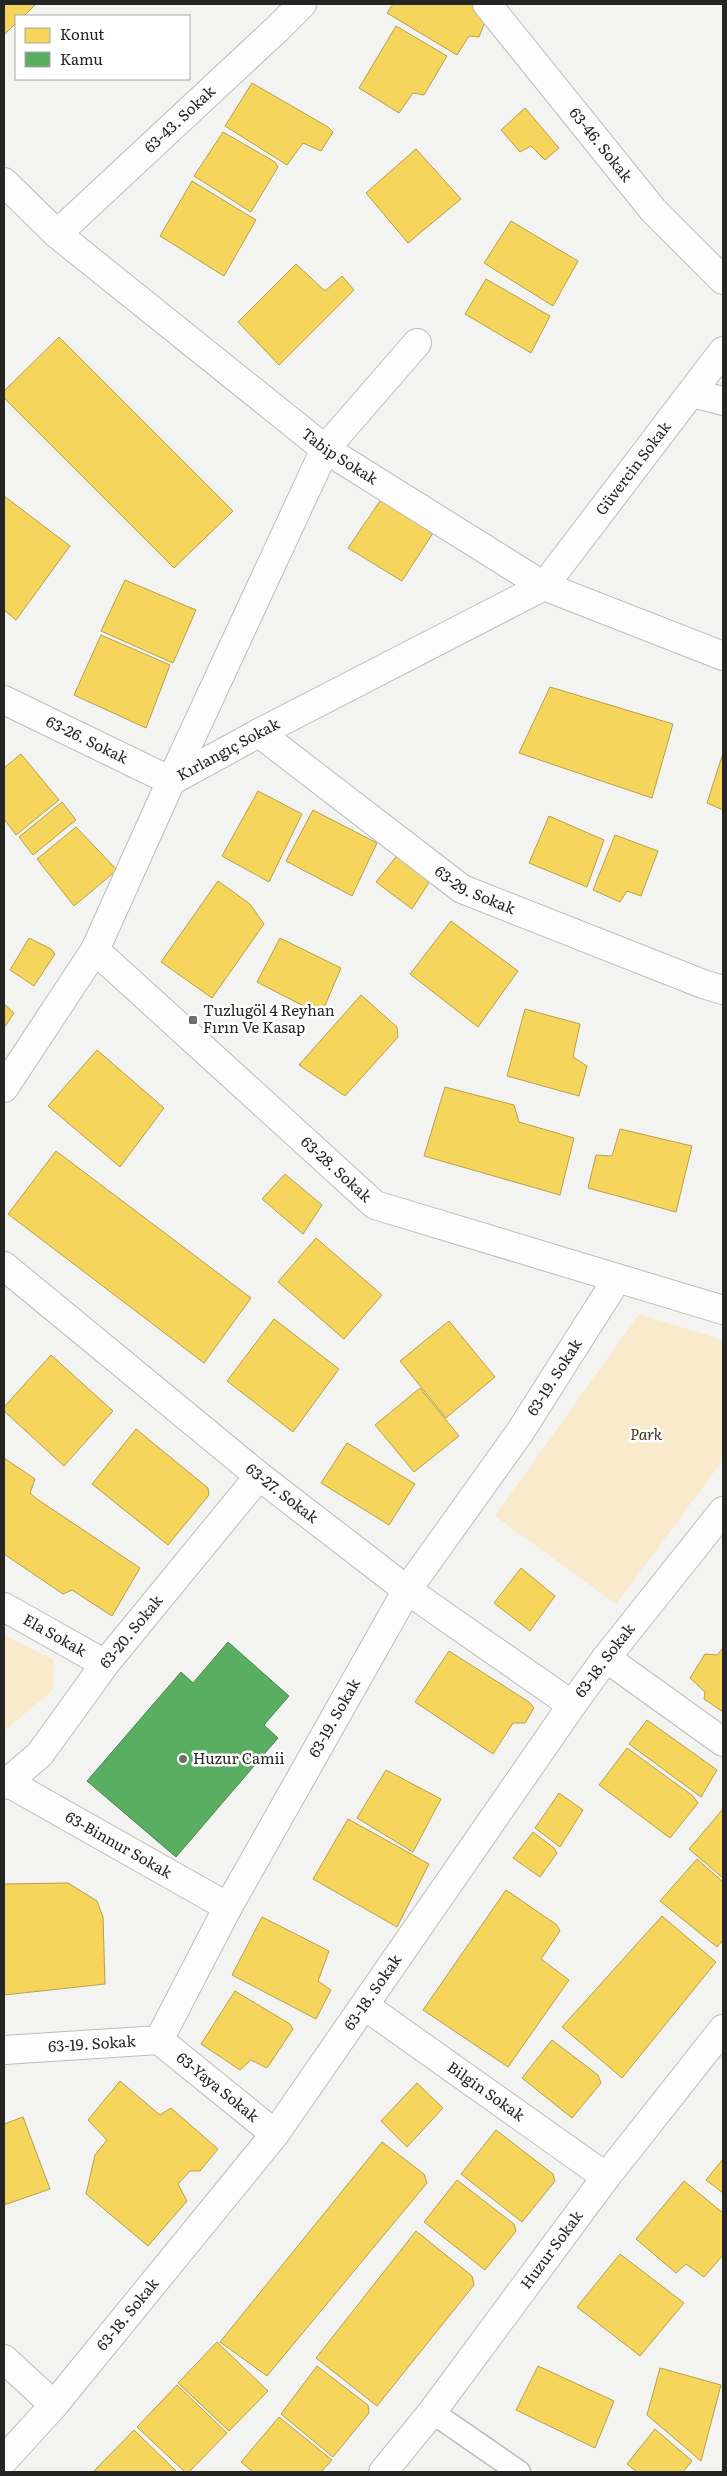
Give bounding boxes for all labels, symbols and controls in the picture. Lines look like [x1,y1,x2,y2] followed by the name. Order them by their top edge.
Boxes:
[15,15,190,80] legend
[60,22,104,45] text: Konut
[60,47,103,70] text: Kamu
[138,79,220,157] street label: 63-43. Sokak
[565,102,639,187] street label: 63-46. Sokak
[589,415,676,520] street label: Güvercin Sokak
[297,421,384,490] street label: Tabip Sokak
[43,709,133,769] street label: 63-26. Sokak
[172,711,284,786] street label: Kırlangıç Sokak
[430,859,520,919] street label: 63-29. Sokak
[203,998,335,1038] place label: Tuzlugöl 4 Reyhan Fırın Ve Kasap
[187,1014,199,1026] marker: Tuzlugöl 4 Reyhan Fırın Ve Kasap
[296,1130,378,1207] street label: 63-28. Sokak
[520,1333,587,1420] street label: 63-19. Sokak
[630,1422,663,1445] park label: Park
[241,1457,325,1528] street label: 63-27. Sokak
[93,1589,168,1673] street label: 63-20. Sokak
[19,1607,92,1662] street label: Ela Sokak
[568,1617,640,1702] street label: 63-18. Sokak
[302,1673,365,1761] street label: 63-19. Sokak
[193,1746,285,1769] place label: Huzur Camii
[177,1753,189,1765] marker: Huzur Camii
[62,1804,178,1884] street label: 63-Binnur Sokak
[337,1948,407,2034] street label: 63-18. Sokak
[47,2028,137,2057] street label: 63-19. Sokak
[172,2046,265,2127] street label: 63-Yaya Sokak
[443,2055,531,2126] street label: Bilgin Sokak
[514,2204,588,2293] street label: Huzur Sokak
[90,2272,164,2355] street label: 63-18. Sokak

